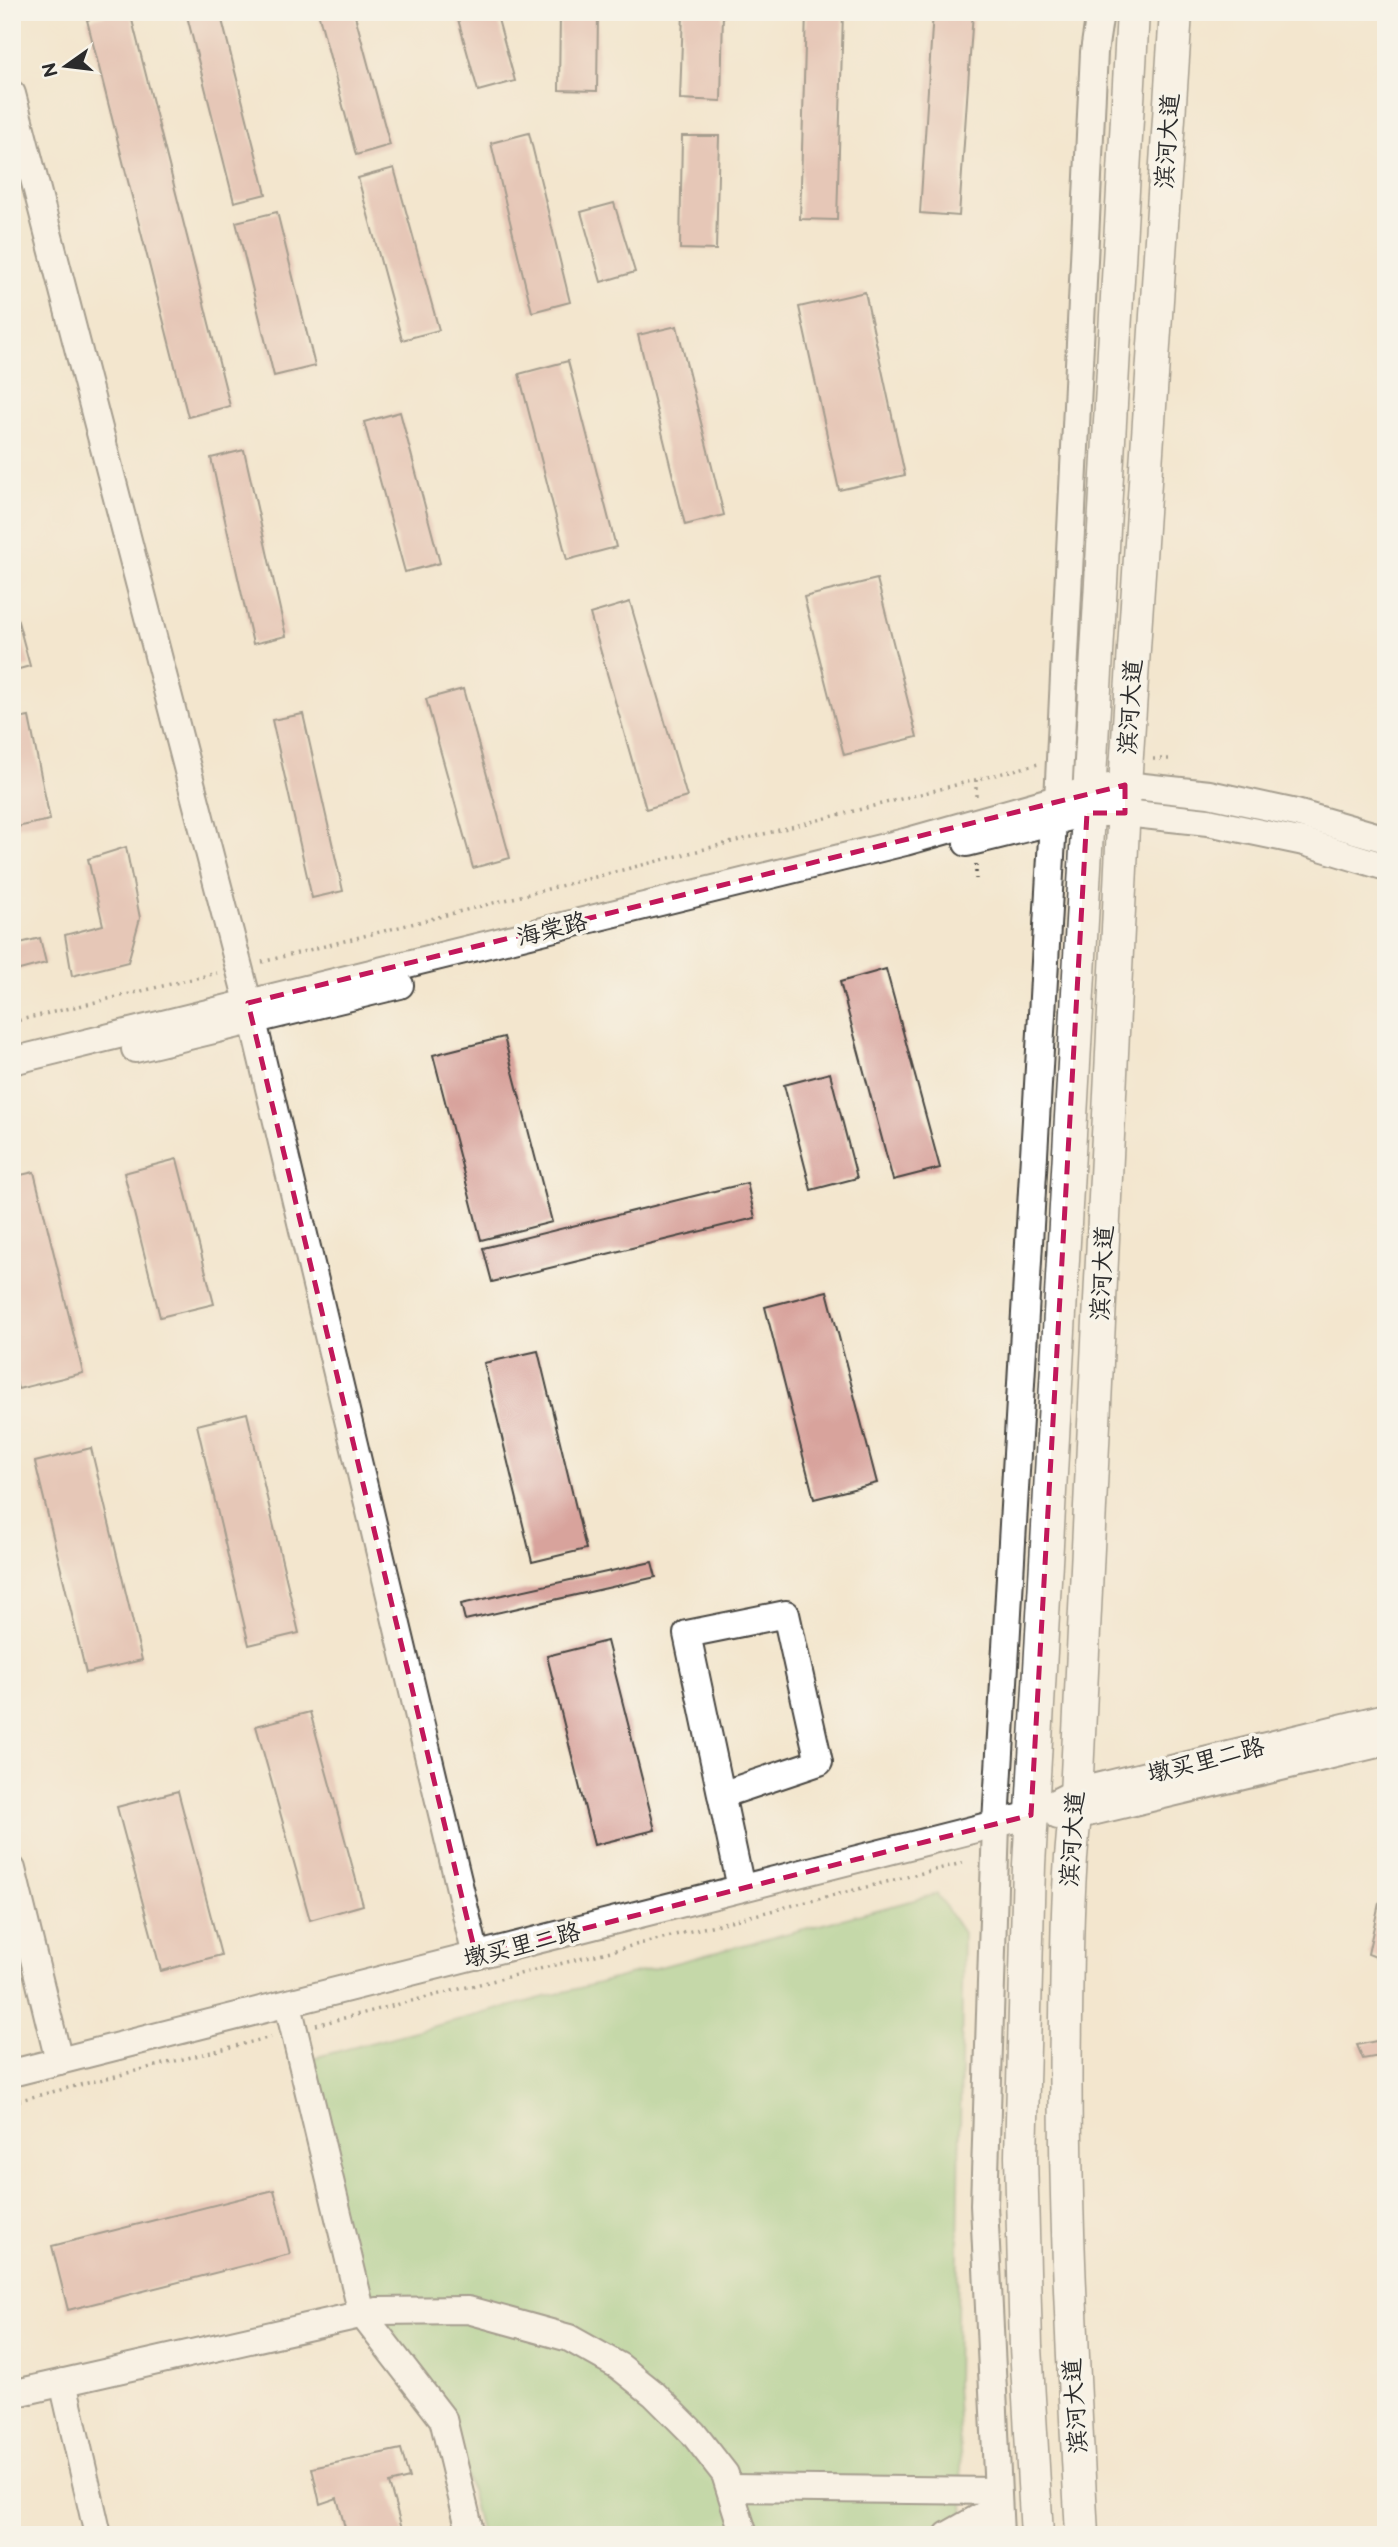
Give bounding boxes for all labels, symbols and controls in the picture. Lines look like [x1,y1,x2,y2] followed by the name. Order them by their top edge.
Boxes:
[32,32,102,102] north arrow
[38,60,64,79] text: N
[1150,92,1185,190] street label: 滨河大道
[1113,658,1148,756] street label: 滨河大道
[514,907,591,952] street label: 海棠路
[1086,1224,1119,1322] street label: 滨河大道
[1144,1732,1268,1789] street label: 墩买里二路
[1055,1790,1090,1888] street label: 滨河大道
[460,1917,584,1974] street label: 墩买里二路
[1058,2357,1093,2455] street label: 滨河大道

